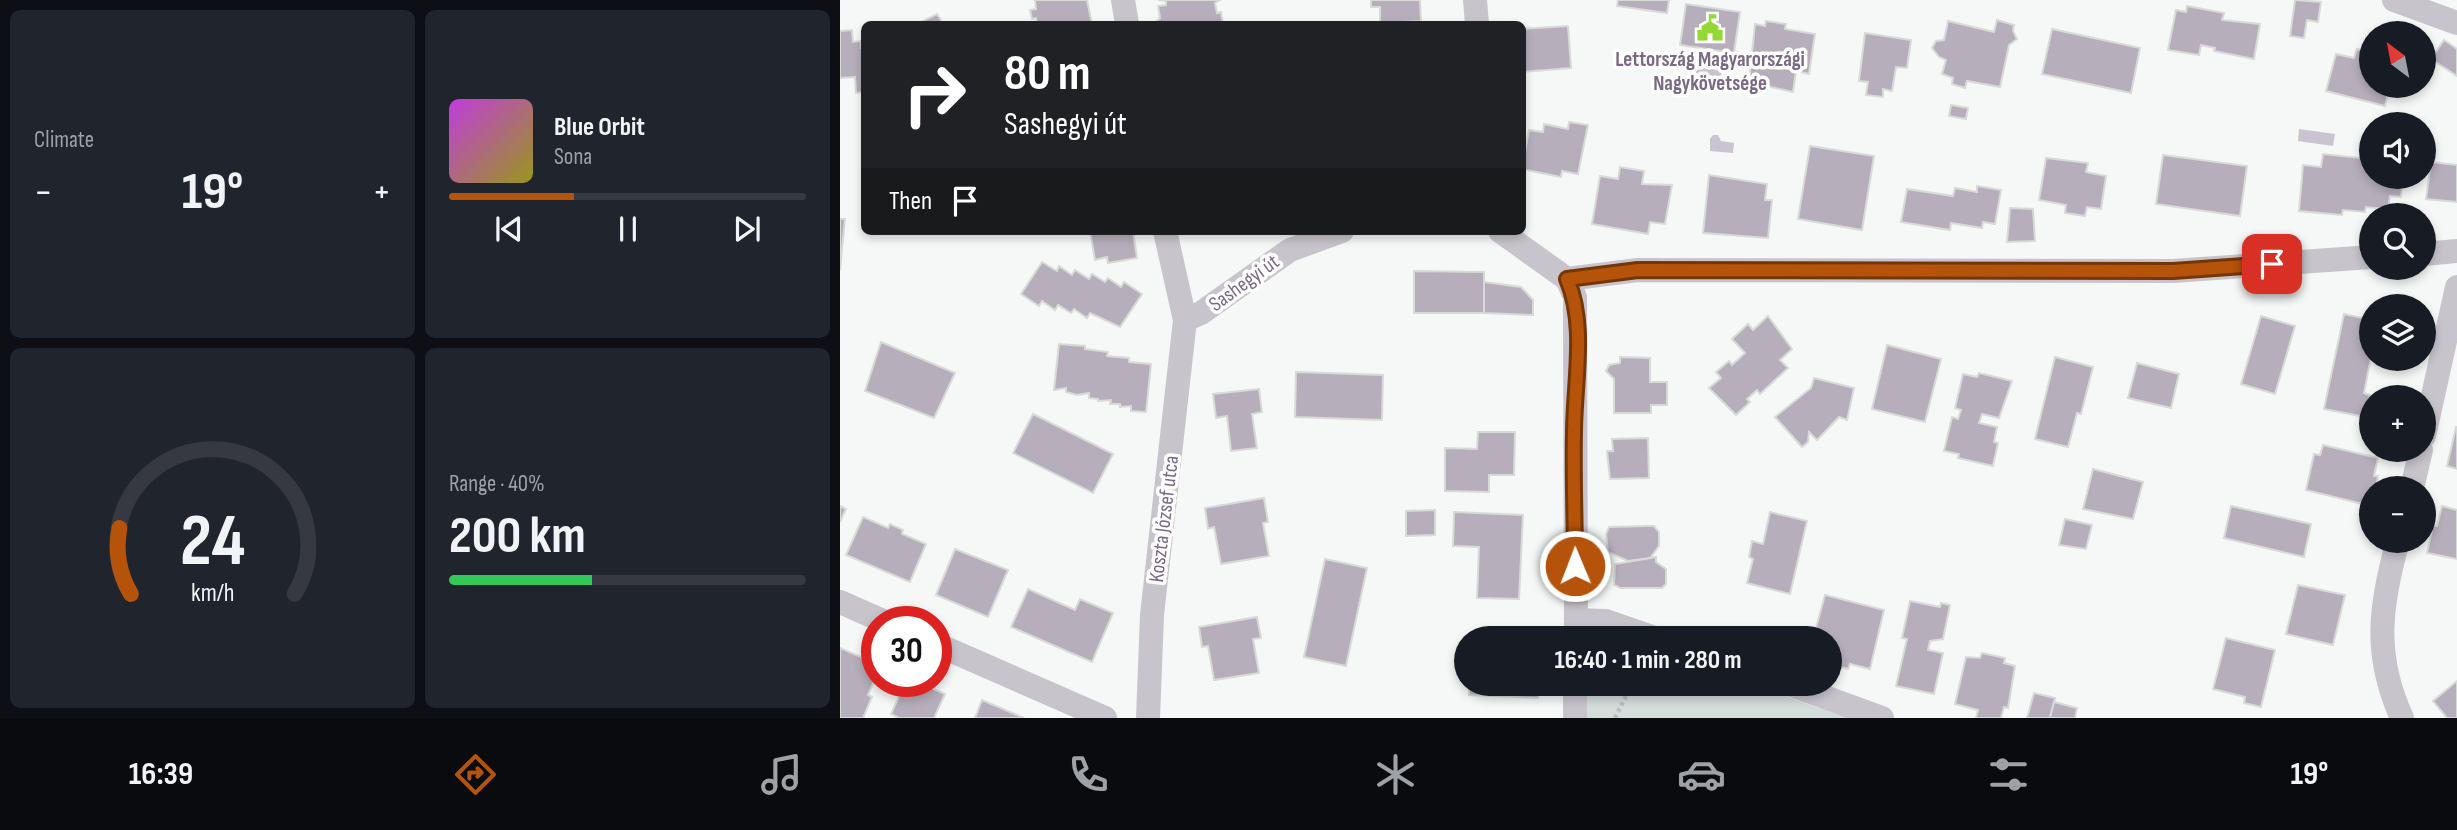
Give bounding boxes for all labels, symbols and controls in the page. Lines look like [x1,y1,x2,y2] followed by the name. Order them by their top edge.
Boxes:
[1695,13,1725,43] public building icon: Lettország Magyarországi Nagykövetsége
[2359,21,2436,98] north arrow
[2359,21,2436,553] map controls
[1004,45,1091,104] text: 80 m
[1615,47,1805,96] place label: Lettország Magyarországi Nagykövetsége
[889,49,980,140] icon: right
[1004,105,1127,144] text: Sashegyi út
[554,112,645,143] text: Blue Orbit
[2359,112,2436,189] button: sound
[34,126,94,154] text: Climate
[554,143,592,171] text: Sona
[182,161,243,224] text: 19°
[34,170,53,215] text: −
[372,170,391,215] text: +
[946,182,984,220] icon: arrive
[889,186,932,217] text: Then
[2359,203,2436,280] button: search
[490,210,528,248] icon: previous
[609,210,647,248] icon: pause
[728,210,766,248] icon: next
[2242,234,2302,294] pin
[2253,245,2291,283] icon: arrive
[1204,249,1284,317] street label: Sashegyi út
[2359,294,2436,371] button: layers
[2359,385,2436,462] button: +
[1144,454,1184,584] street label: Koszta József utca
[449,470,545,498] text: Range · 40%
[2359,476,2436,553] button: −
[180,498,245,586] text: 24
[449,505,586,568] text: 200 km
[1538,529,1612,603] position arrow
[191,578,234,609] text: km/h
[861,606,952,697] speed limit sign: 30
[1554,645,1742,676] text: 16:40 · 1 min · 280 m
[451,750,500,799] icon: directions
[757,750,806,799] icon: music
[1064,750,1113,799] icon: phone
[1371,750,1420,799] icon: climate
[1677,750,1726,799] icon: car
[1984,750,2033,799] icon: filters
[129,755,193,794] text: 16:39
[2290,755,2328,794] text: 19°

